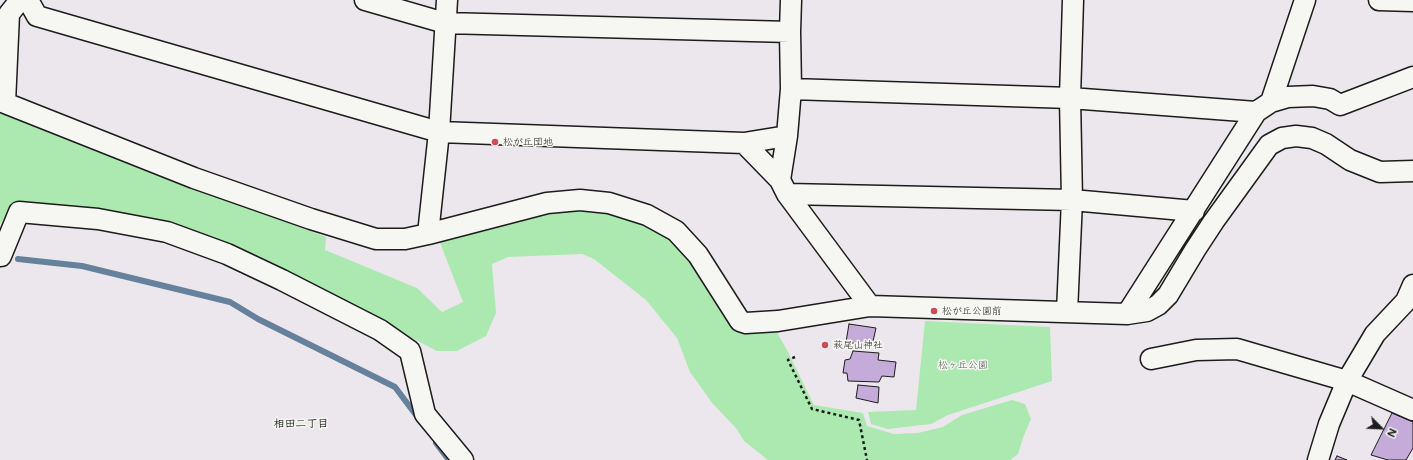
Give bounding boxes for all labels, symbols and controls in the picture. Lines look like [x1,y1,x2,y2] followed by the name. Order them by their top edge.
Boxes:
[503,136,553,148] place label: 松が丘団地
[490,137,500,147] marker: 松が丘団地
[942,305,1002,317] place label: 松が丘公園前
[929,306,939,316] marker: 松が丘公園前
[833,339,883,351] place label: 萩尾山神社
[820,340,830,350] marker: 萩尾山神社
[938,359,988,371] park label: 松ヶ丘公園
[1361,408,1401,448] north arrow
[274,417,328,431] district label: 相田二丁目
[1384,426,1401,440] text: N

